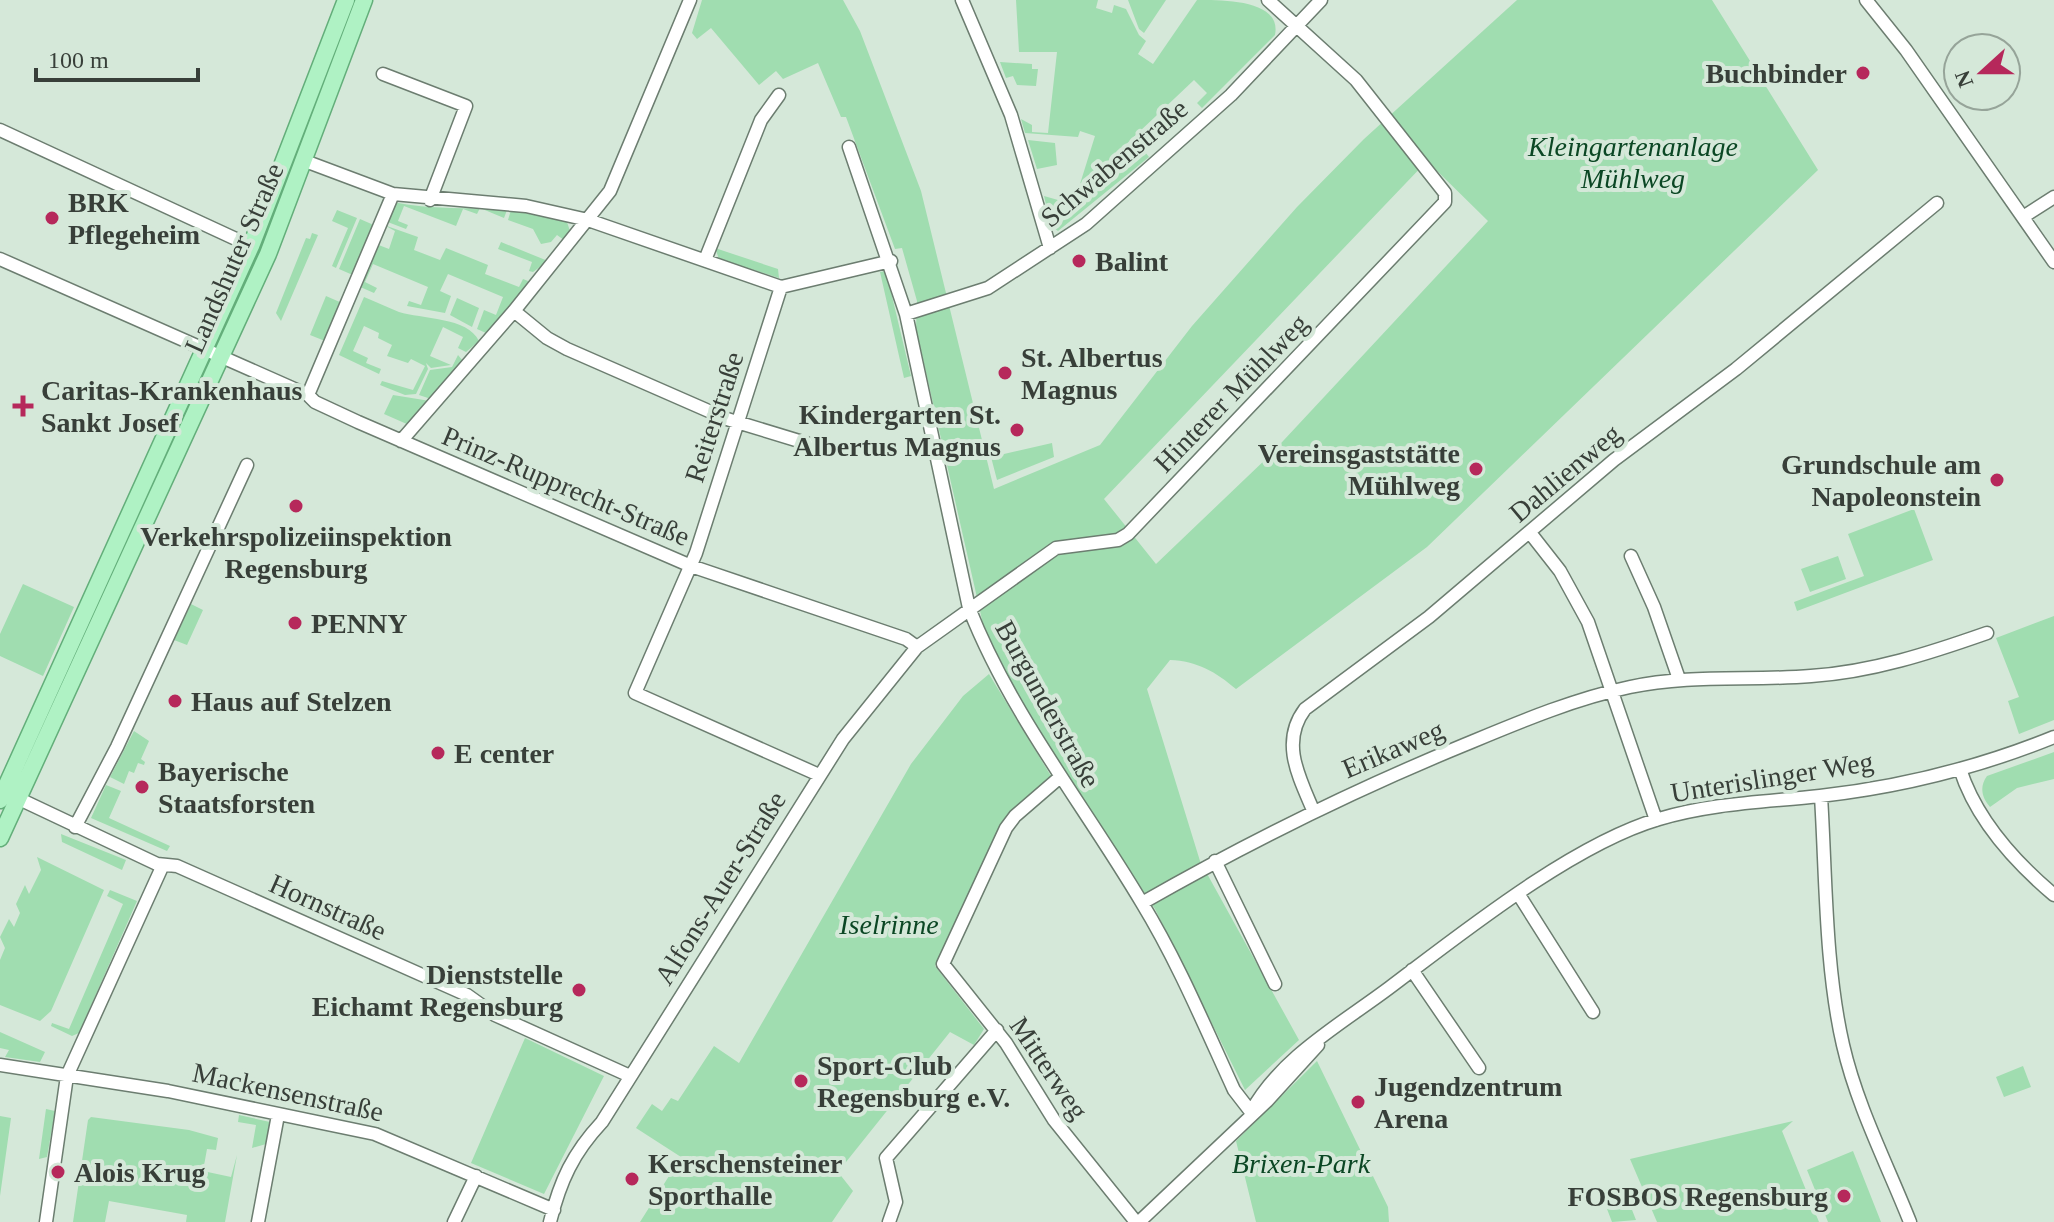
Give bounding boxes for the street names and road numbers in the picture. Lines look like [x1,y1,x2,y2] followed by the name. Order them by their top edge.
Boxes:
[1034,93,1194,233] street label: Schwabenstraße
[178,158,290,358] street label: Landshuter Straße
[1148,308,1314,478] street label: Hinterer Mühlweg
[678,348,750,486] street label: Reiterstraße
[1503,418,1627,528] street label: Dahlienweg
[438,420,694,552] street label: Prinz-Rupprecht-Straße
[989,615,1107,793] street label: Burgunderstraße
[1338,714,1448,784] street label: Erikaweg
[1668,746,1876,808] street label: Unterislinger Weg
[648,786,792,990] street label: Alfons-Auer-Straße
[265,868,391,946] street label: Hornstraße
[1004,1011,1094,1125] street label: Mitterweg
[190,1057,386,1127] street label: Mackensenstraße

